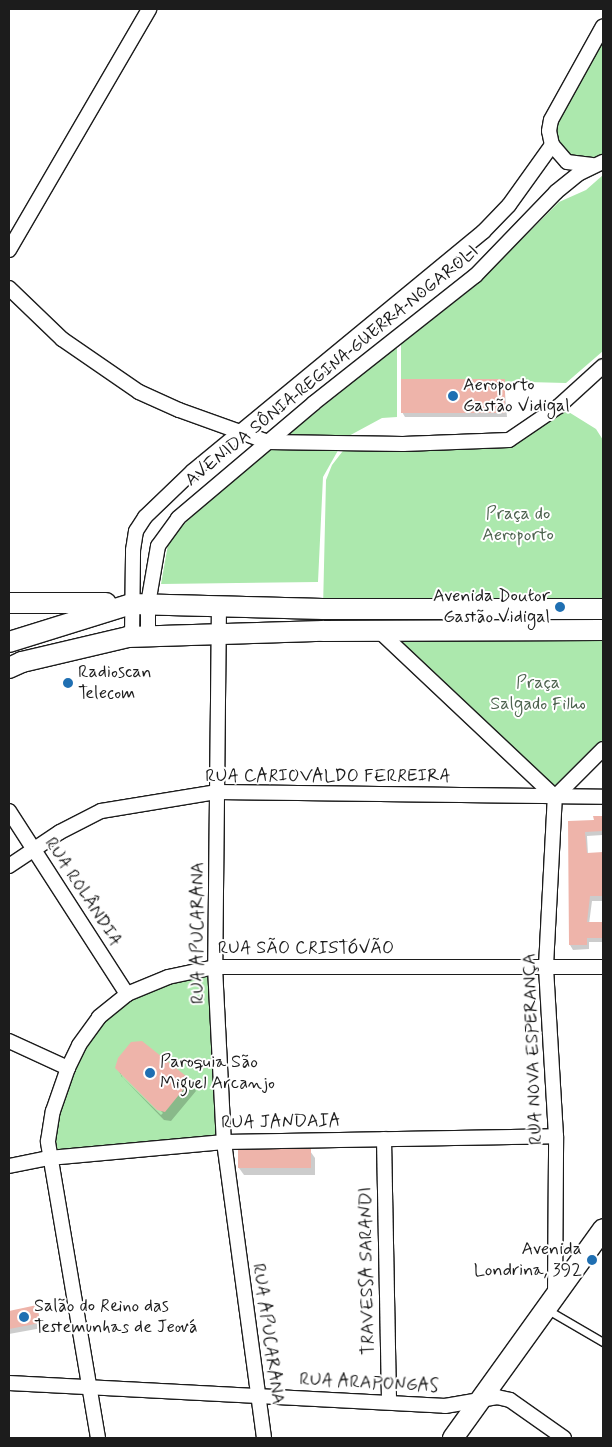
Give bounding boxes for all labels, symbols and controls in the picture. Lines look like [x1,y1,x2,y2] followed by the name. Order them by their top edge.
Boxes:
[178,238,486,494] street label: AVENIDA SÔNIA REGINA GUERRA NOGAROLI
[463,375,571,418] place label: Aeroporto Gastão Vidigal
[447,390,459,402] marker: Aeroporto Gastão Vidigal
[482,504,554,546] park label: Praça do Aeroporto
[437,586,550,628] place label: Avenida Doutor Gastão Vidigal
[554,601,566,613] marker: Avenida Doutor Gastão Vidigal
[78,662,152,704] place label: Radioscan Telecom
[490,673,586,716] park label: Praça Salgado Filho
[62,677,74,689] marker: Radioscan Telecom
[207,765,449,787] street label: RUA CARIOVALDO FERREIRA
[39,833,127,951] street label: RUA ROLÂNDIA
[187,862,209,1004] street label: RUA APUCARANA
[218,937,394,959] street label: RUA SÃO CRISTÓVÃO
[519,953,547,1145] street label: RUA NOVA ESPERANÇA
[160,1052,275,1094] place label: Paroquia São Miguel Arcanjo
[144,1067,156,1079] marker: Paroquia São Miguel Arcanjo
[224,1110,338,1134] street label: RUA JANDAIA
[355,1188,379,1354] street label: TRAVESSA SARANDI
[474,1239,582,1282] place label: Avenida Londrina, 392
[586,1254,598,1266] marker: Avenida Londrina, 392
[247,1262,289,1406] street label: RUA APUCARANA
[34,1296,198,1338] place label: Salão do Reino das Testemunhas de Jeová
[18,1311,30,1323] marker: Salão do Reino das Testemunhas de Jeová
[299,1369,439,1397] street label: RUA ARAPONGAS

